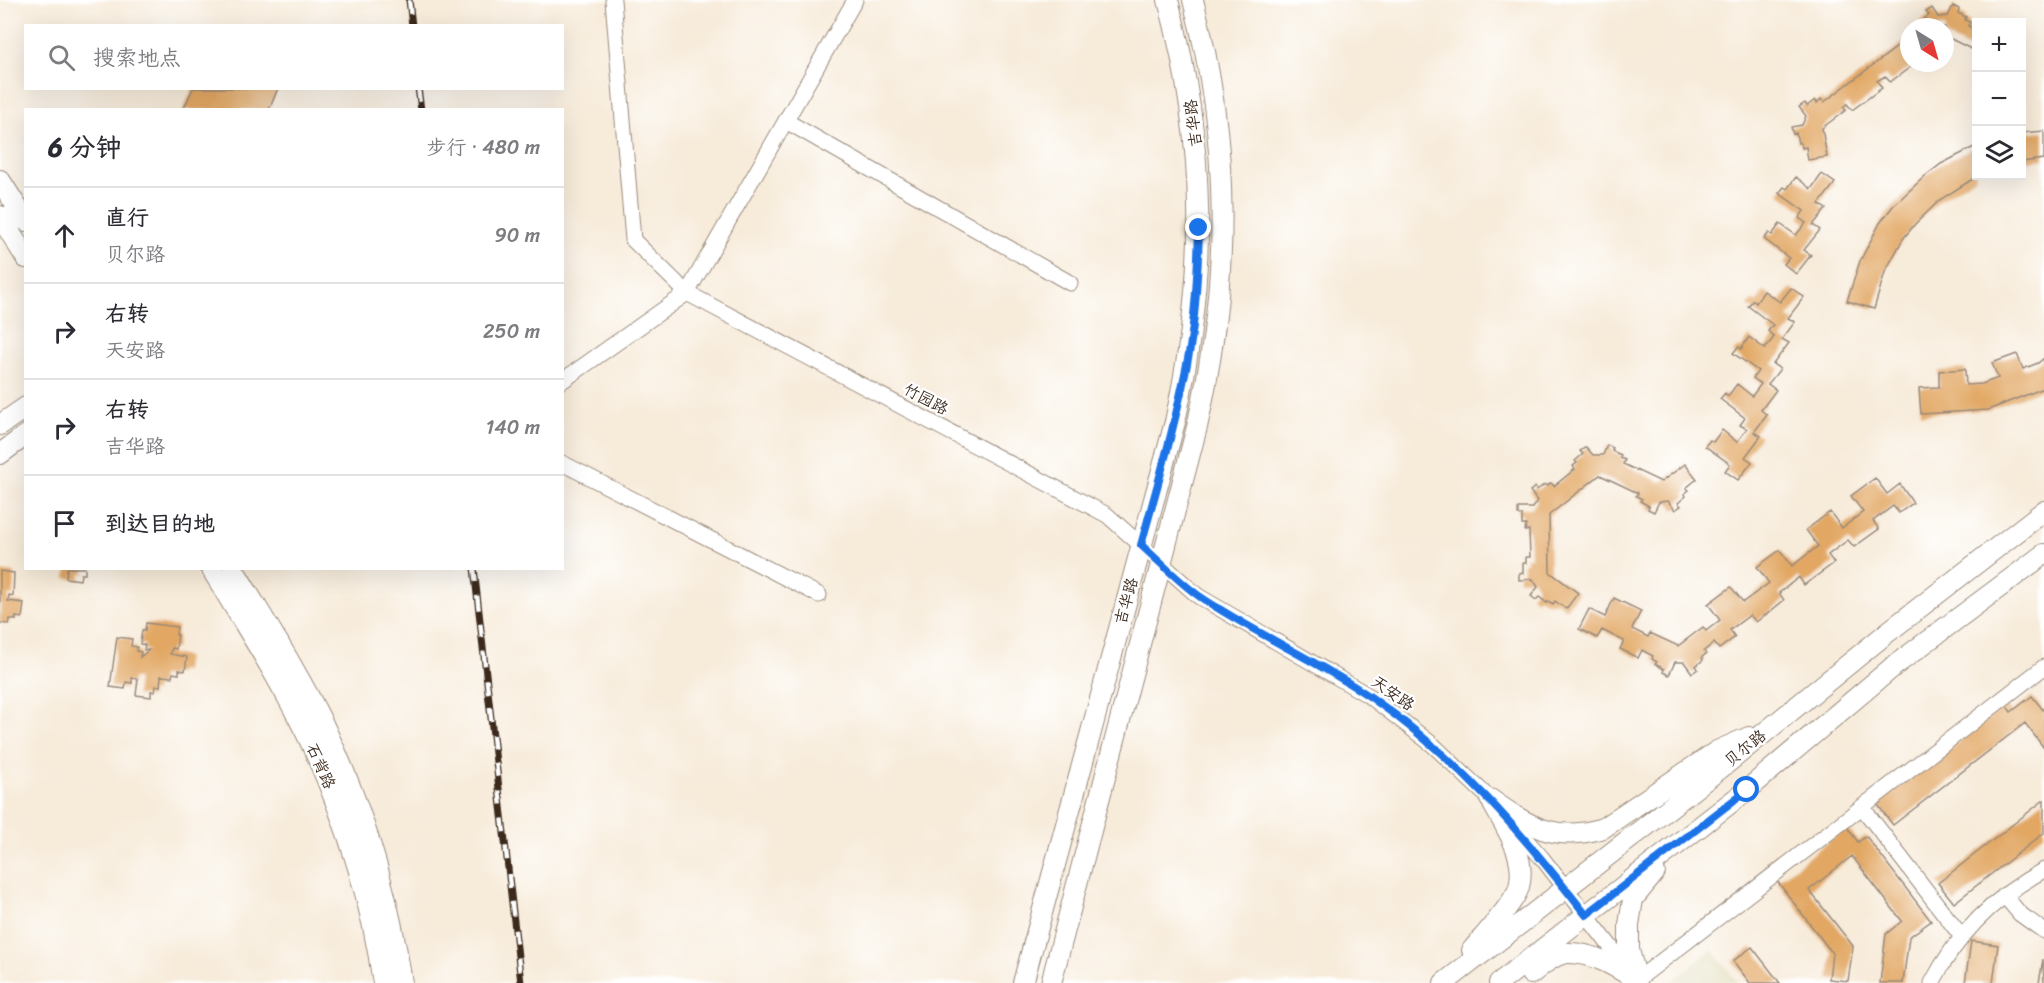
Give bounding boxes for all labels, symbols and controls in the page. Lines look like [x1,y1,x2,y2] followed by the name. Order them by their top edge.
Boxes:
[1900,18,1954,72] north arrow
[1972,18,2026,180] map controls
[1972,18,2026,72] button: +
[24,24,564,90] search box
[93,38,181,77] text: 搜索地点
[45,41,78,74] icon: search
[1972,72,2026,126] button: −
[1176,97,1210,149] street label: 吉华路
[48,124,122,170] text: 6 分钟
[1972,126,2026,180] button: layers
[426,130,540,165] text: 步行 · 480 m
[105,198,149,237] text: 直行
[1185,214,1211,240] route end
[495,218,540,253] text: 90 m
[48,219,81,252] icon: ahead
[105,237,165,272] text: 贝尔路
[105,294,149,333] text: 右转
[483,314,540,349] text: 250 m
[48,315,81,348] icon: right
[105,333,165,368] text: 天安路
[898,375,954,423] street label: 竹园路
[105,390,149,429] text: 右转
[486,410,540,445] text: 140 m
[48,411,81,444] icon: right
[105,429,165,464] text: 吉华路
[105,504,215,543] text: 到达目的地
[48,507,81,540] icon: arrive
[1106,574,1146,628] street label: 吉华路
[1365,667,1421,719] street label: 天安路
[1717,722,1773,774] street label: 贝尔路
[298,738,344,794] street label: 石背路
[1733,776,1759,802] route start

